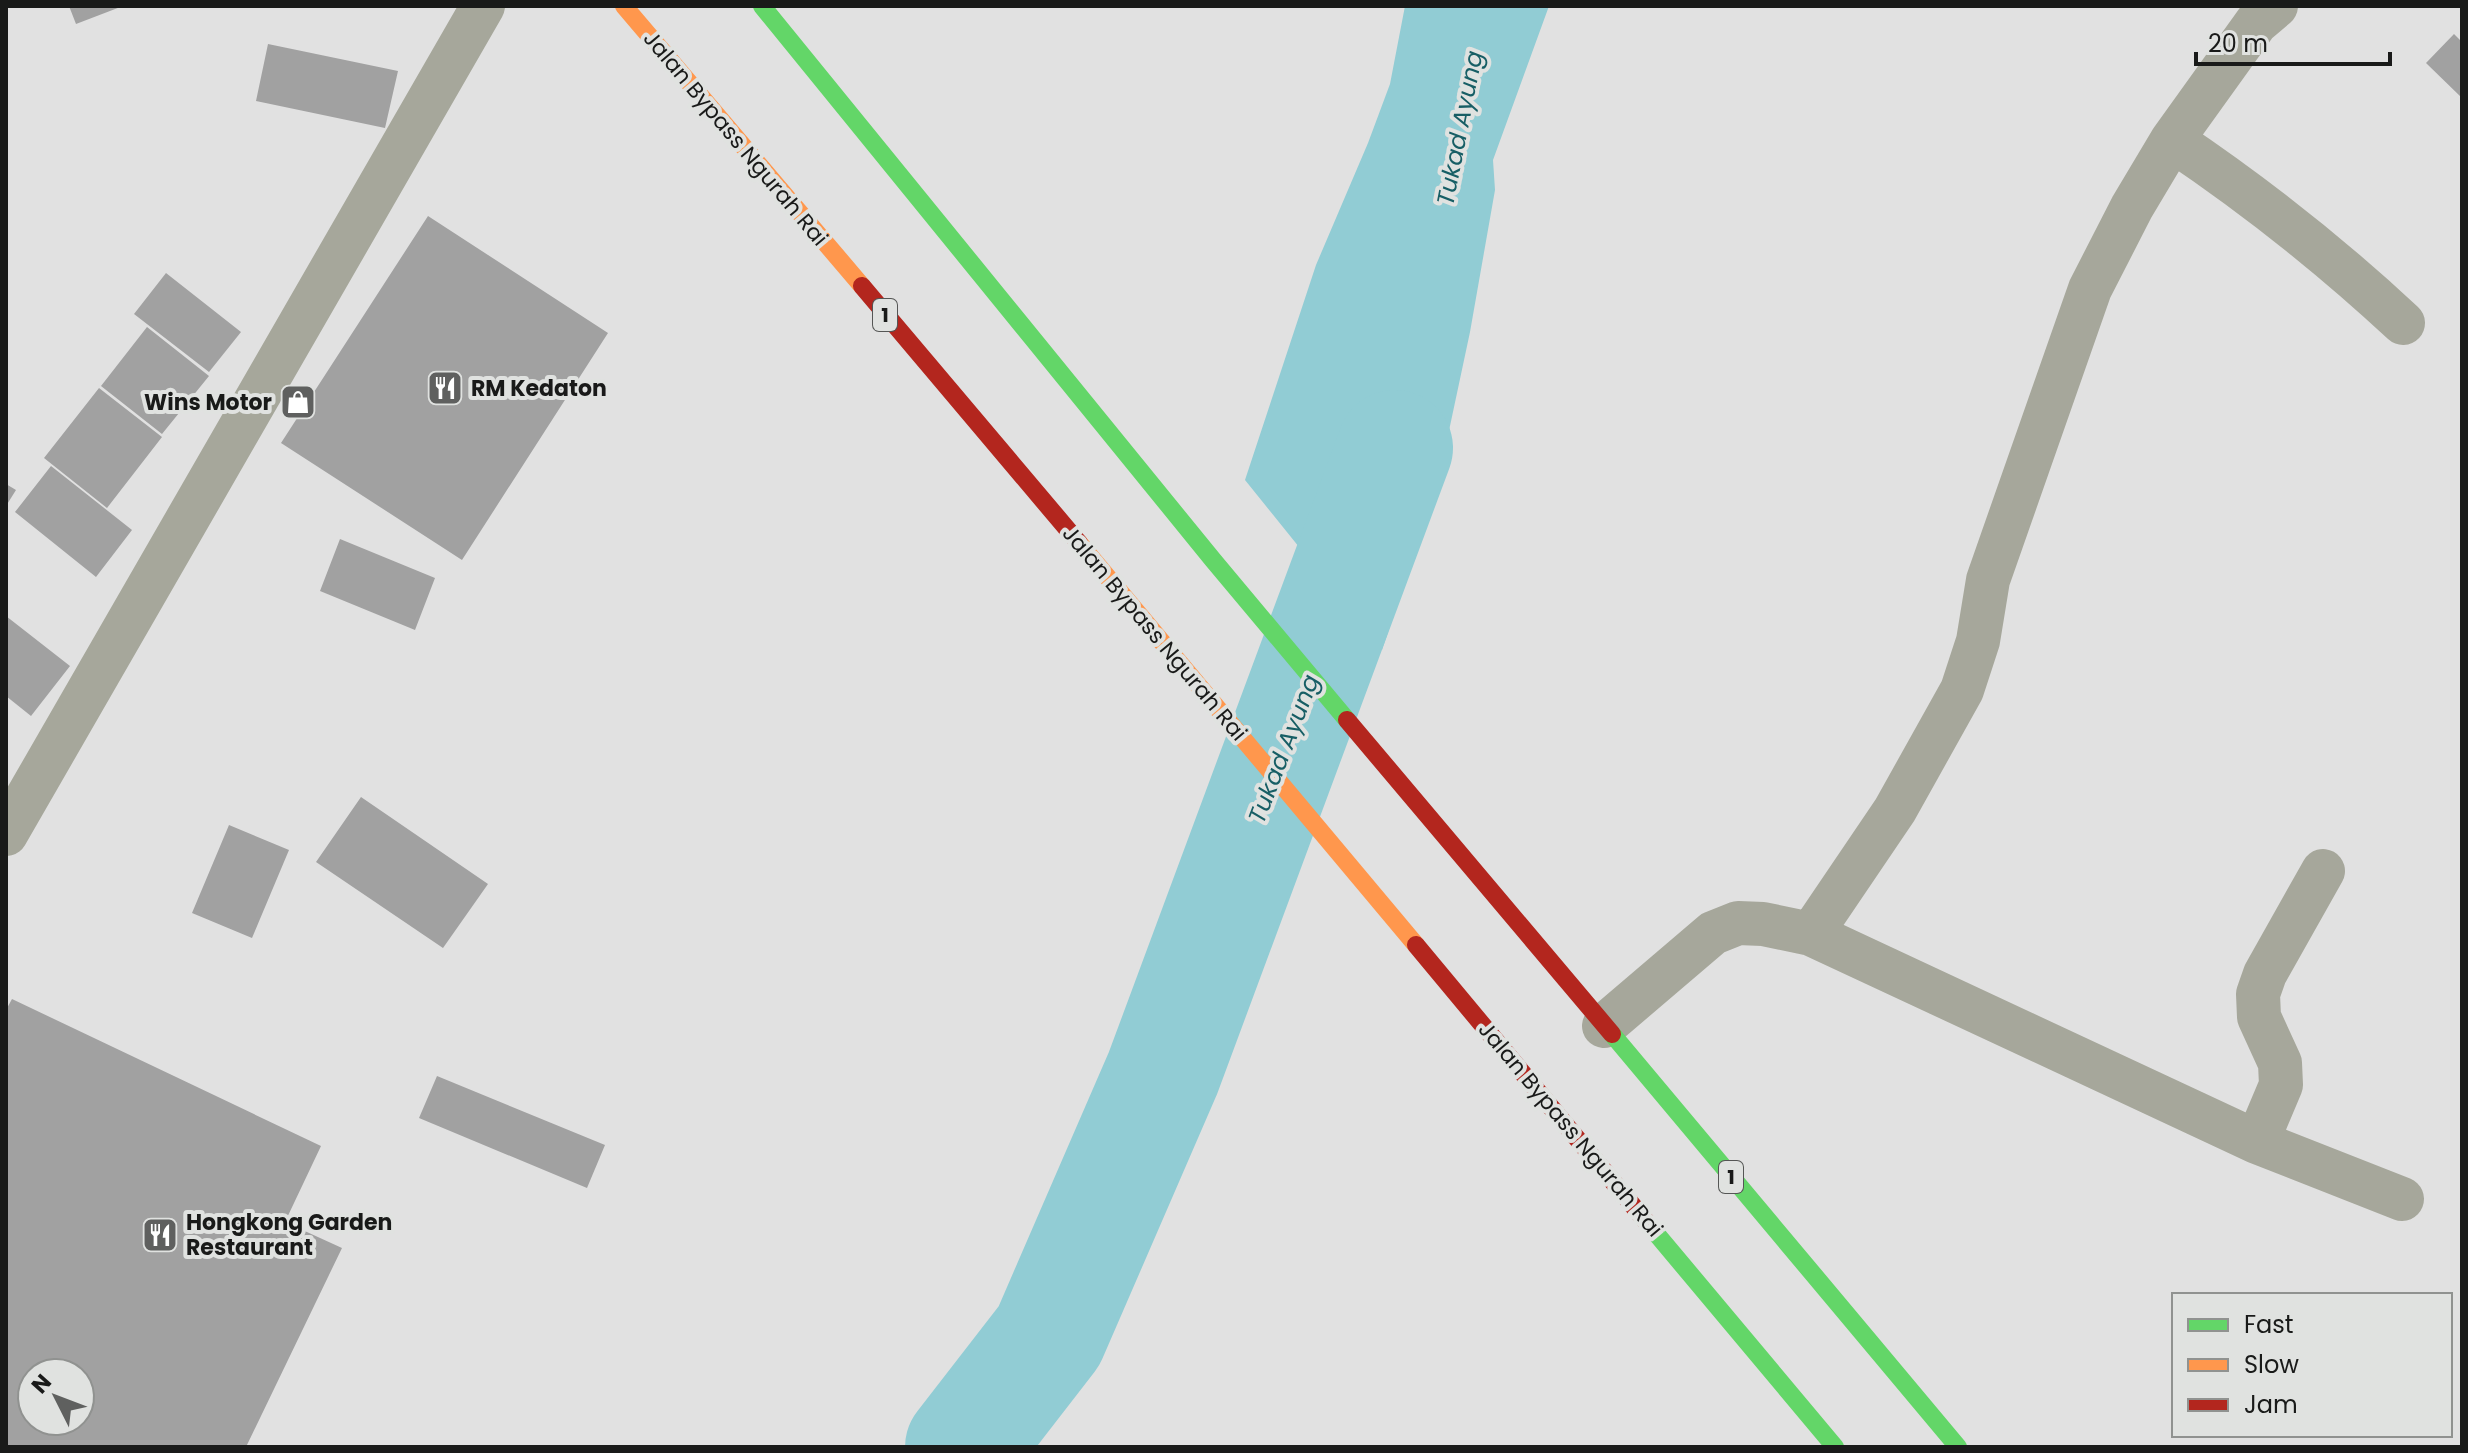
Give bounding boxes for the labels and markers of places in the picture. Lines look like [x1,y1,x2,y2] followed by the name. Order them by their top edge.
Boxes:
[426,369,464,407] restaurant icon: RM Kedaton
[471,373,607,404] place label: RM Kedaton
[279,383,317,421] shop icon: Wins Motor
[144,387,272,418] place label: Wins Motor
[186,1207,392,1263] place label: Hongkong Garden Restaurant
[141,1216,179,1254] restaurant icon: Hongkong Garden Restaurant

